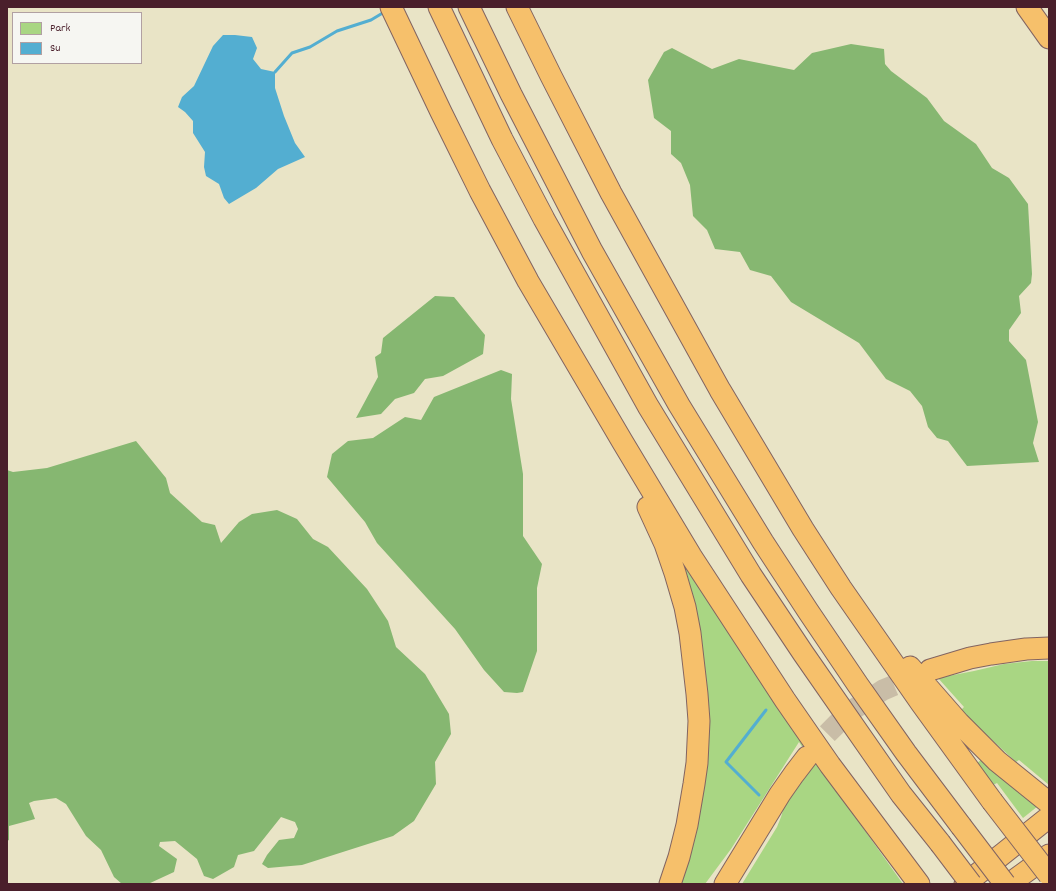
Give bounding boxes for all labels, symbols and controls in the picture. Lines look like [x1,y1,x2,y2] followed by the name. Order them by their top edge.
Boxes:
[12,12,142,64] legend
[50,20,70,37] text: Park
[50,40,60,57] text: Su

